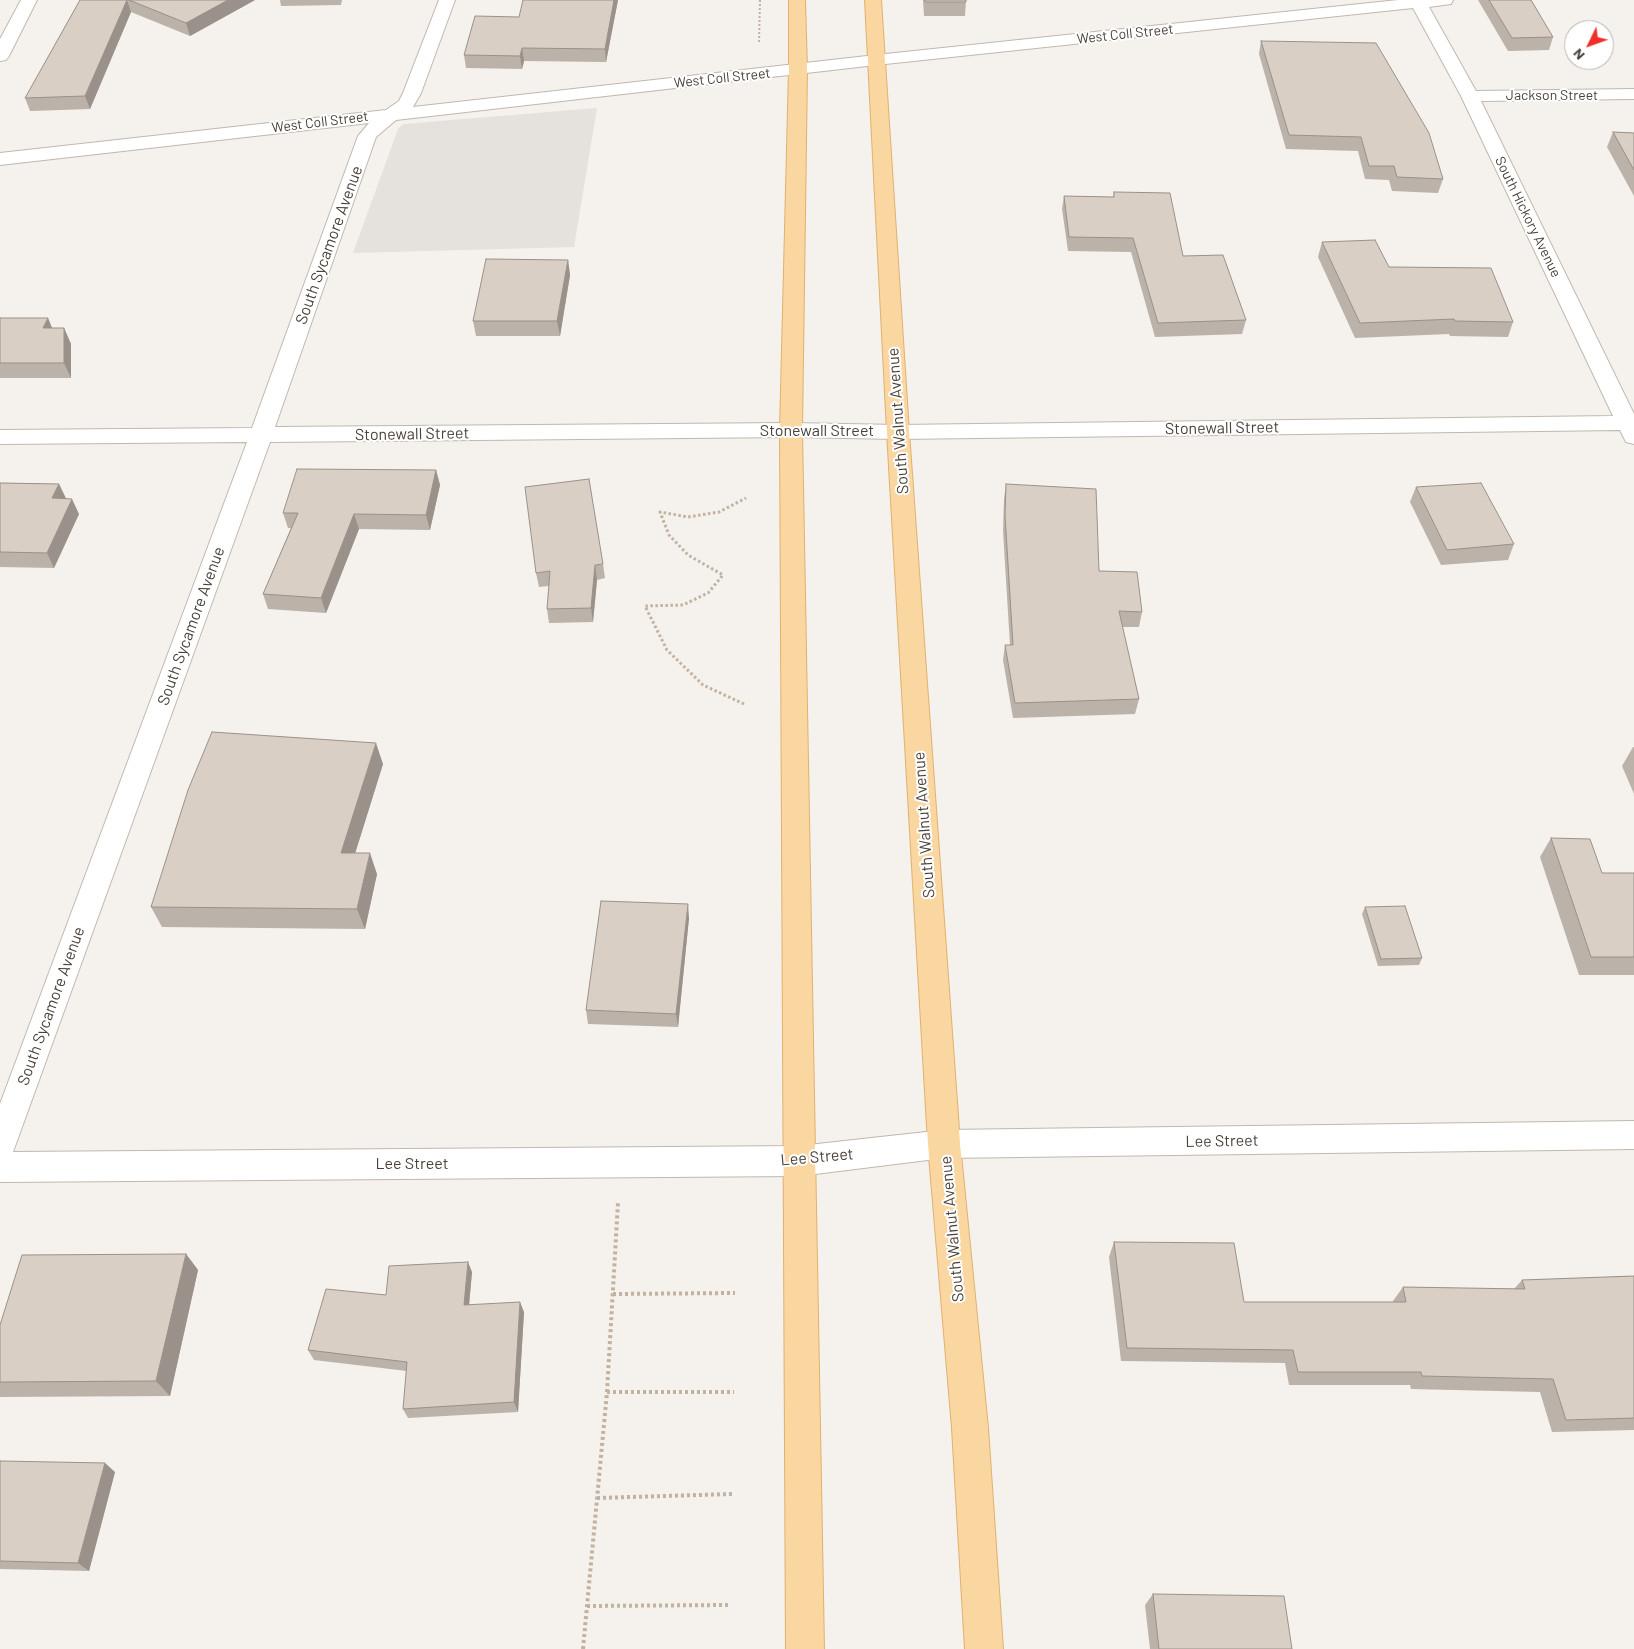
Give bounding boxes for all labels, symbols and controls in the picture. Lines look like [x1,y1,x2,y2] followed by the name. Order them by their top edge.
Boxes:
[1564,20,1614,70] north arrow
[1076,21,1174,47] street label: West Coll Street
[1569,46,1588,64] text: N
[673,65,771,91] street label: West Coll Street
[1506,87,1598,103] street label: Jackson Street
[271,108,369,136] street label: West Coll Street
[1491,154,1565,280] street label: South Hickory Avenue
[291,163,367,327] street label: South Sycamore Avenue
[883,347,913,495] street label: South Walnut Avenue
[1165,417,1279,439] street label: Stonewall Street
[760,421,874,441] street label: Stonewall Street
[355,423,469,445] street label: Stonewall Street
[153,544,229,708] street label: South Sycamore Avenue
[909,751,939,899] street label: South Walnut Avenue
[13,924,89,1088] street label: South Sycamore Avenue
[1185,1131,1259,1151] street label: Lee Street
[780,1144,854,1170] street label: Lee Street
[375,1154,449,1174] street label: Lee Street
[936,1155,968,1303] street label: South Walnut Avenue

